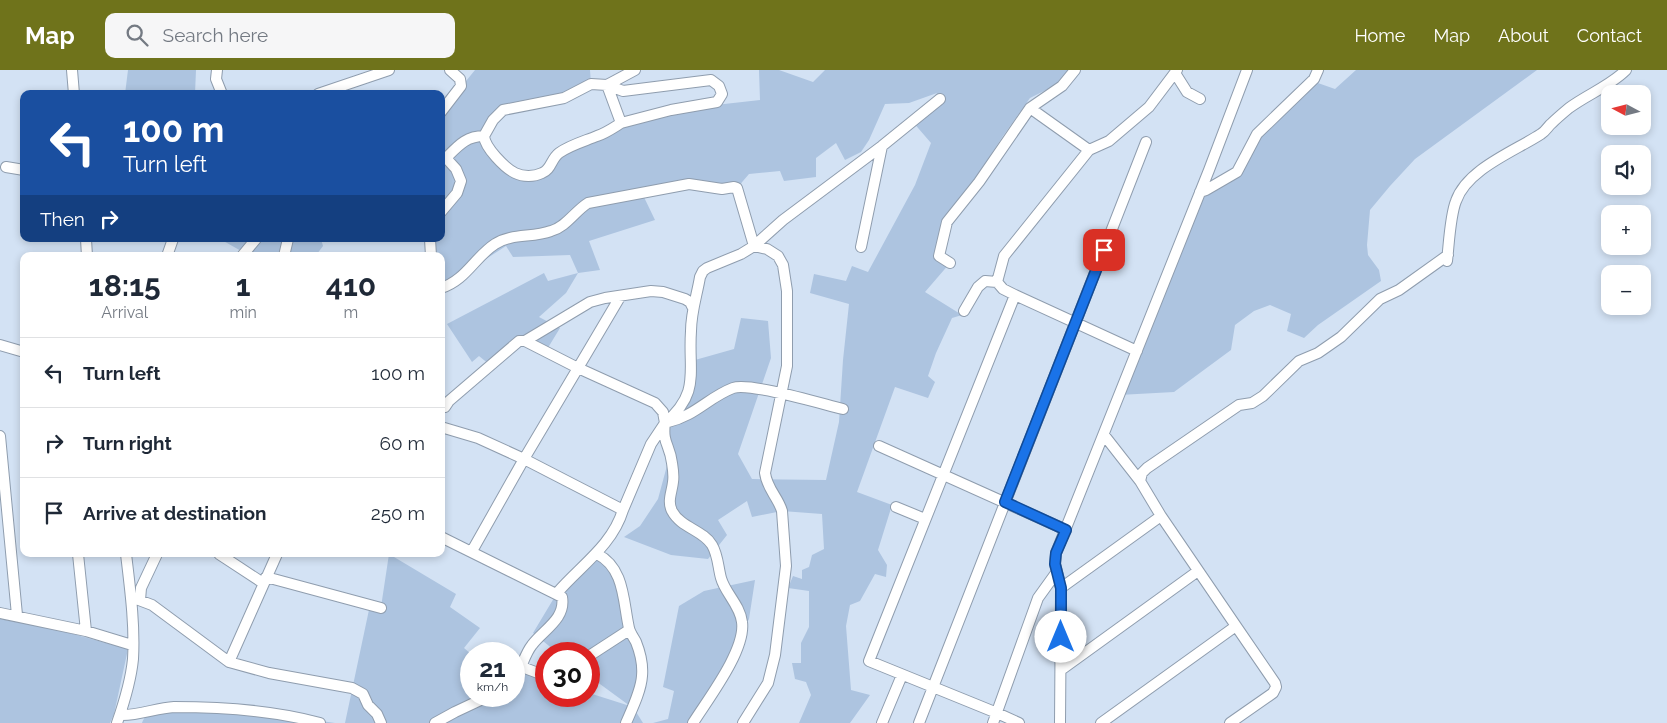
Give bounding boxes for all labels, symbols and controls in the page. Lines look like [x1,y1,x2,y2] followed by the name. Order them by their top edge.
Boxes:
[105,13,455,58] search box
[25,21,75,50] text: Map
[123,21,151,49] icon: search
[163,24,268,46] text: Search here
[1354,25,1405,46] text: Home
[1433,25,1470,46] text: Map
[1498,25,1549,46] text: About
[1577,25,1642,46] text: Contact
[1601,85,1651,135] north arrow
[1601,85,1651,315] map controls
[123,109,224,150] text: 100 m
[40,110,105,175] icon: left
[1601,145,1651,195] button: sound
[123,151,207,177] text: Turn left
[95,205,123,233] icon: right
[1601,205,1651,255] button: +
[40,208,85,230] text: Then
[1083,229,1125,271] pin
[1090,236,1118,264] icon: arrive
[1601,265,1651,315] button: −
[89,268,161,303] text: 18:15
[236,268,251,303] text: 1
[326,268,376,303] text: 410
[101,303,148,322] text: Arrival
[229,303,257,322] text: min
[344,303,358,322] text: m
[40,359,68,387] icon: left
[83,362,160,384] text: Turn left
[371,362,425,384] text: 100 m
[40,429,68,457] icon: right
[83,432,172,454] text: Turn right
[380,432,425,454] text: 60 m
[40,499,68,527] icon: arrive
[83,502,267,524] text: Arrive at destination
[371,502,425,524] text: 250 m
[1034,610,1086,662] position arrow
[535,642,600,707] speed limit sign: 30
[479,653,506,683] text: 21
[477,680,508,694] text: km/h

